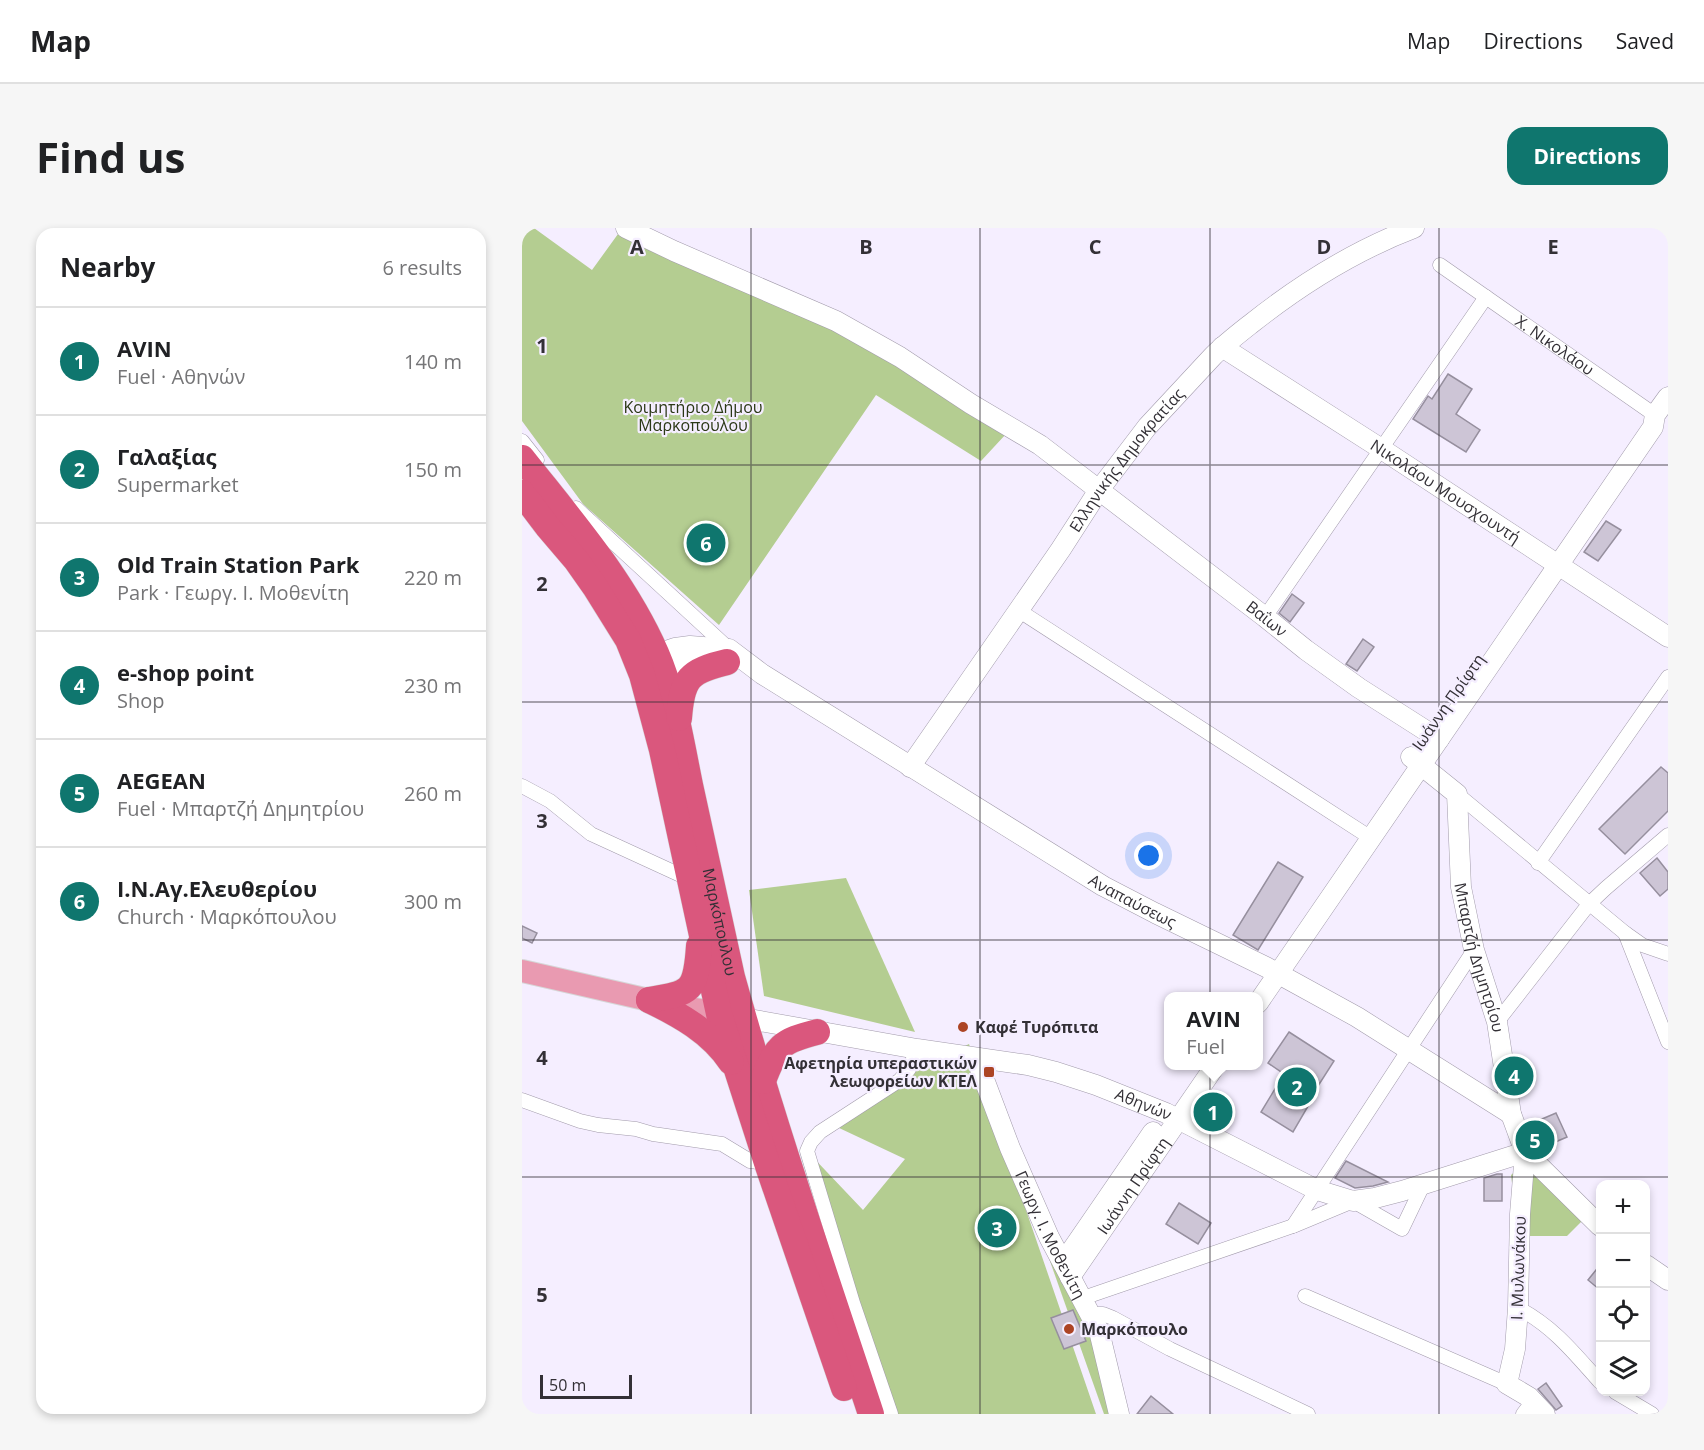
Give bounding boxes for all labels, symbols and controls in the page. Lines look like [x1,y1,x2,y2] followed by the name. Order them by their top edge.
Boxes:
[30,22,91,60] text: Map
[1407,27,1450,55] text: Map
[1483,27,1583,55] text: Directions
[1616,27,1674,55] text: Saved
[1507,127,1668,185] button: Directions
[36,128,185,185] text: Find us
[630,233,644,260] text: A
[859,233,873,260] text: B
[1089,233,1102,260] text: C
[1317,233,1331,260] text: D
[1547,233,1559,260] text: E
[60,249,155,285] text: Nearby
[382,254,462,281] text: 6 results
[1511,310,1598,380] street label: Χ. Νικολάου
[536,332,548,359] text: 1
[117,333,172,363] text: AVIN
[74,348,85,375] text: 1
[404,348,462,375] text: 140 m
[117,363,245,390] text: Fuel · Αθηνών
[1064,383,1189,536] street label: Ελληνικής Δημοκρατίας
[623,396,763,436] park label: Κοιμητήριο Δήμου Μαρκοπούλου
[1366,434,1525,548] street label: Νικολάου Μουσχουντή
[117,441,216,471] text: Γαλαξίας
[74,456,85,483] text: 2
[404,456,462,483] text: 150 m
[117,471,239,498] text: Supermarket
[686,520,726,566] pin: 6
[117,549,360,579] text: Old Train Station Park
[74,564,85,591] text: 3
[404,564,462,591] text: 220 m
[536,570,548,597] text: 2
[117,579,349,606] text: Park · Γεωργ. Ι. Μοθενίτη
[1242,595,1292,642] street label: Βαΐων
[1406,649,1490,755] street label: Ιωάννη Πρίφτη
[117,657,254,687] text: e-shop point
[74,672,85,699] text: 4
[404,672,462,699] text: 230 m
[117,687,165,714] text: Shop
[117,765,206,795] text: AEGEAN
[74,780,85,807] text: 5
[404,780,462,807] text: 260 m
[117,795,364,822] text: Fuel · Μπαρτζή Δημητρίου
[536,807,548,834] text: 3
[1134,841,1163,870] your location
[697,866,742,978] street label: Μαρκόπουλου
[1085,869,1180,933] street label: Αναπαύσεως
[117,873,317,903] text: Ι.Ν.Αγ.Ελευθερίου
[1449,881,1509,1034] street label: Μπαρτζή Δημητρίου
[74,888,85,915] text: 6
[404,888,462,915] text: 300 m
[117,903,337,930] text: Church · Μαρκόπουλου
[1164,992,1263,1070] popup
[1186,1003,1241,1033] text: AVIN
[975,1016,1098,1038] place label: Καφέ Τυρóπιτα
[956,1020,970,1034] marker: Καφέ Τυρóπιτα
[1186,1033,1225,1060] text: Fuel
[536,1044,548,1071] text: 4
[784,1052,978,1092] place label: Αφετηρία υπεραστικών λεωφορείων ΚΤΕΛ
[1494,1054,1534,1098] pin: 4
[1278,1064,1316,1110] pin: 2
[982,1065,996,1079] marker: Αφετηρία υπεραστικών λεωφορείων ΚΤΕΛ
[1112,1083,1176,1125] street label: Αθηνών
[1194,1090,1232,1134] pin: 1
[1516,1118,1554,1162] pin: 5
[1092,1133,1174,1239] street label: Ιωάννη Πρίφτη
[1010,1167,1091,1303] street label: Γεωργ. Ι. Μοθενίτη
[1596,1180,1650,1396] map controls
[1596,1180,1650,1234] button: +
[978,1206,1016,1250] pin: 3
[1505,1216,1531,1320] street label: Ι. Μυλωνάκου
[1596,1234,1650,1288] button: −
[536,1281,548,1308] text: 5
[1596,1288,1650,1342] button: locate
[1081,1318,1188,1340] place label: Μαρκόπουλο
[1062,1322,1076,1336] marker: Μαρκόπουλο
[1596,1342,1650,1396] button: layers
[540,1372,632,1400] scale bar
[549,1374,586,1396] text: 50 m

